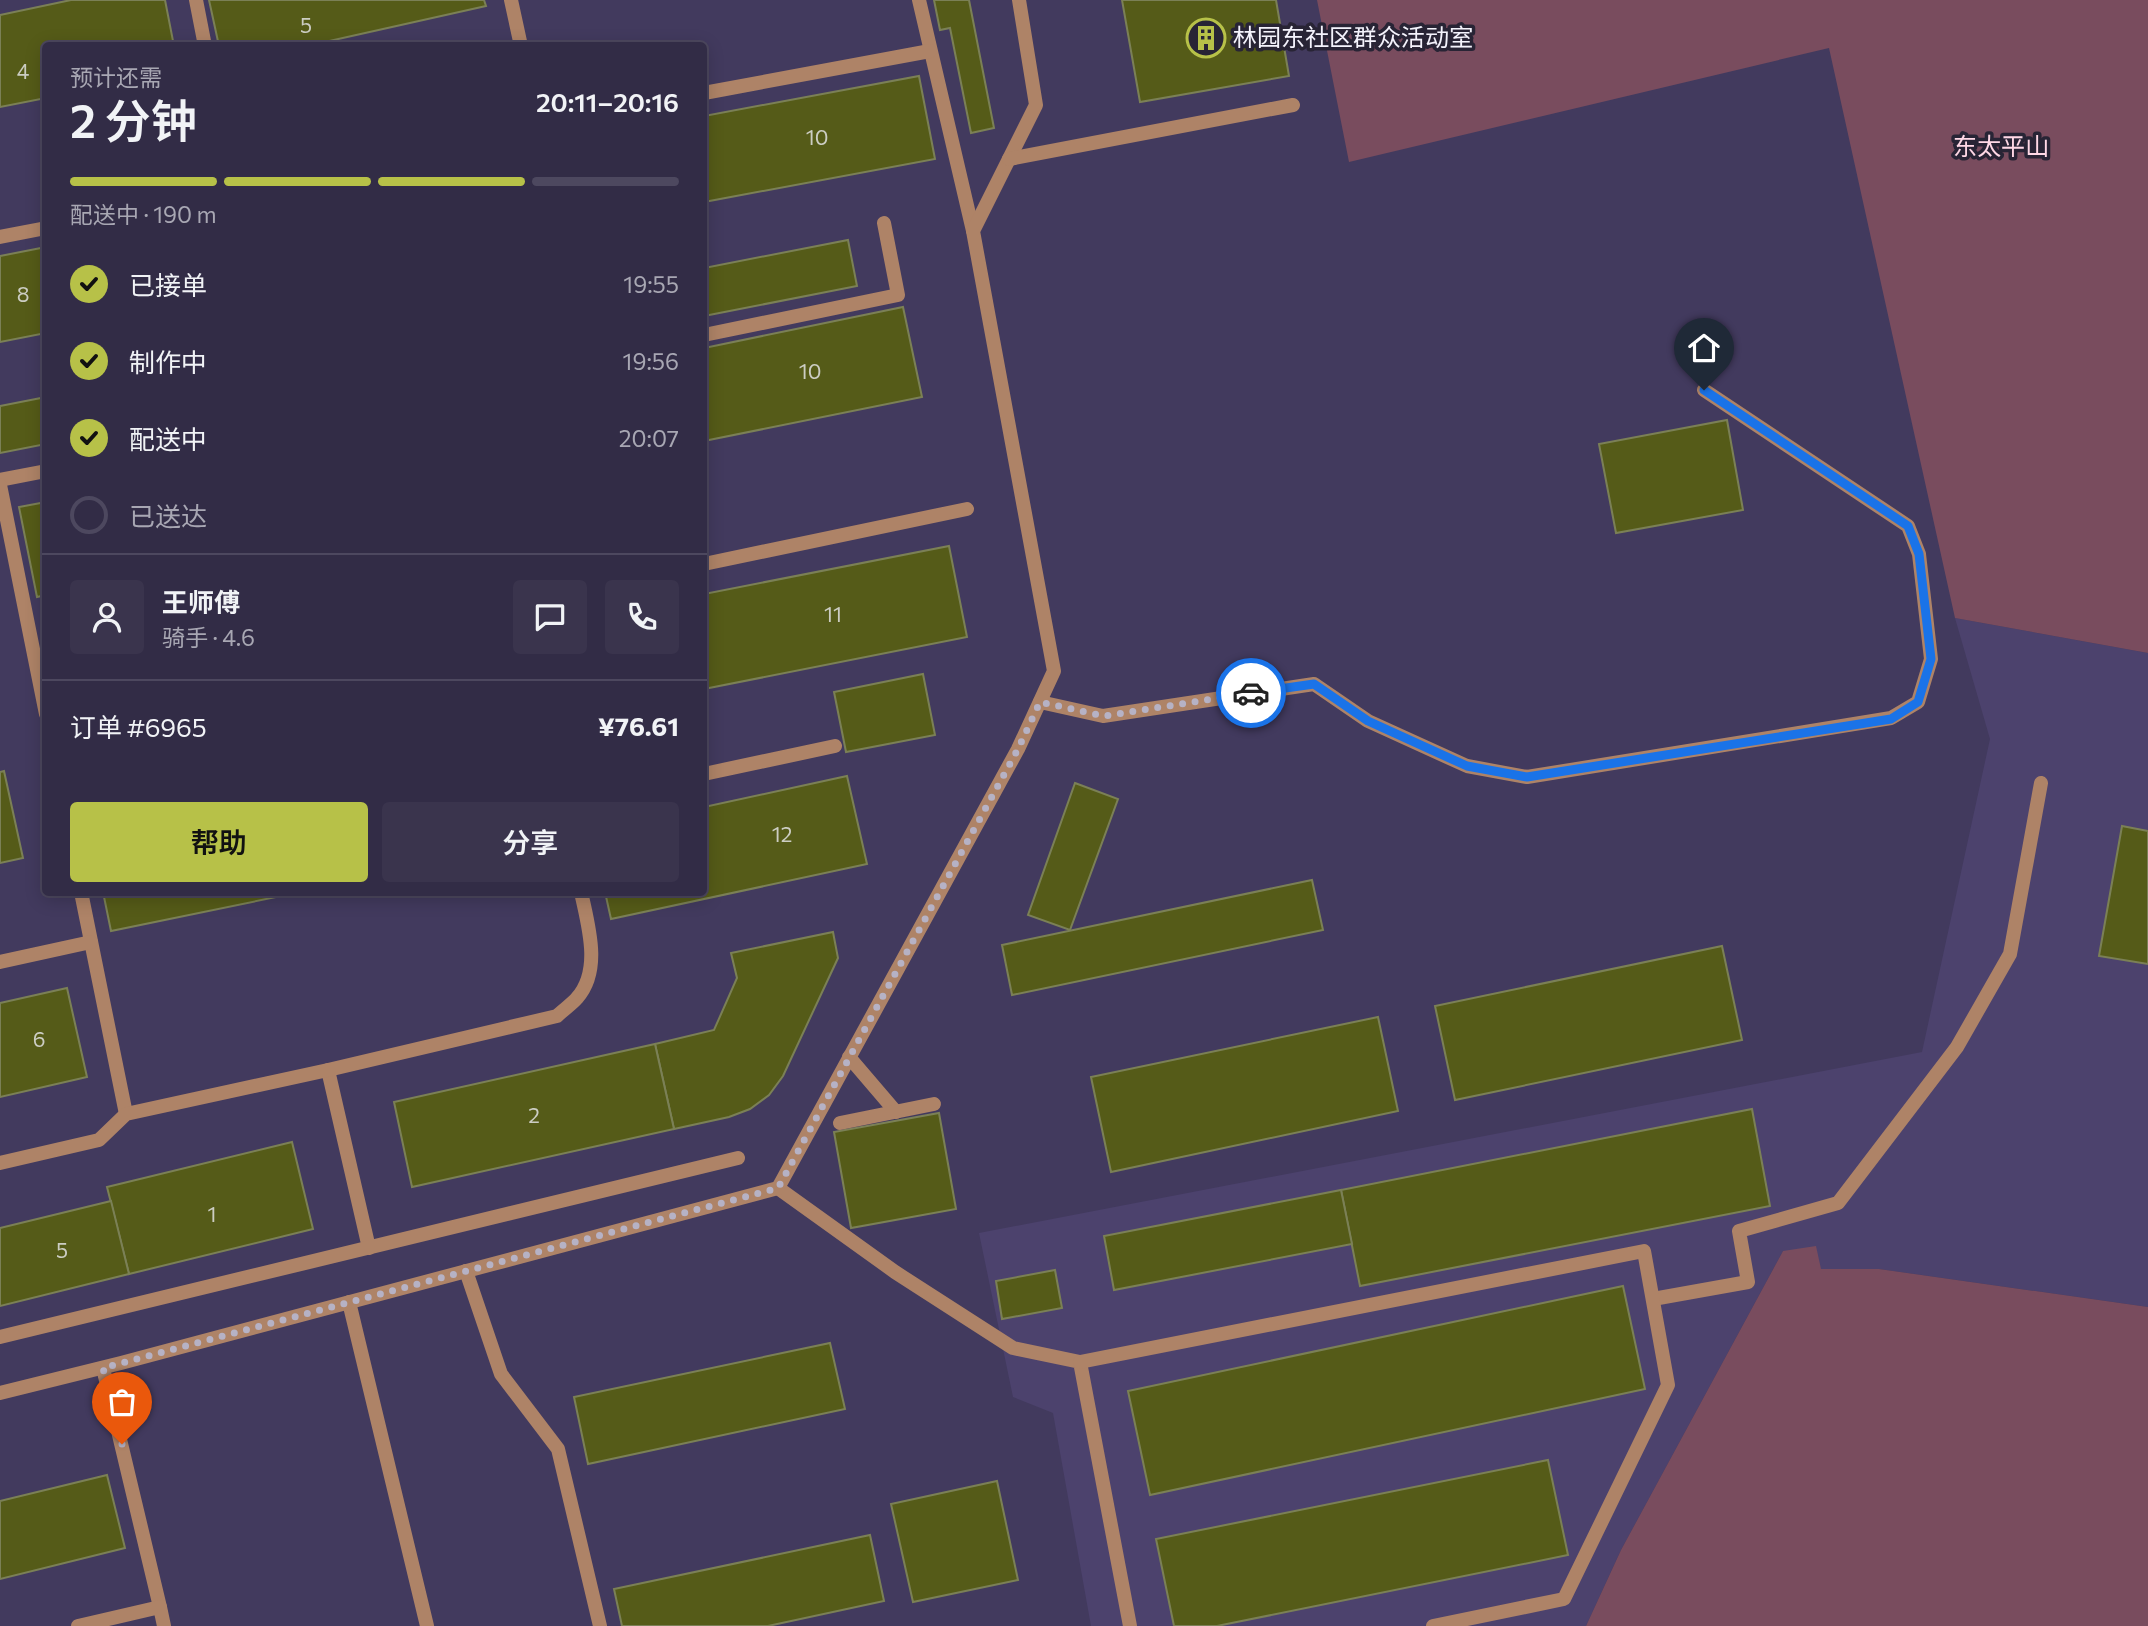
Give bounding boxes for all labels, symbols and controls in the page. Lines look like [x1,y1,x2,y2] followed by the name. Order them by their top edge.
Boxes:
[300,12,312,37] house number: 5
[1185,17,1227,59] building icon: 林园东社区群众活动室
[1233,22,1473,51] place label: 林园东社区群众活动室
[17,58,30,83] house number: 4
[70,63,162,91] text: 预计还需
[536,86,679,117] text: 20:11–20:16
[70,91,197,147] text: 2 分钟
[806,124,828,149] house number: 10
[1953,131,2049,160] park label: 东太平山
[70,200,217,228] text: 配送中 · 190 m
[70,265,108,303] icon: check
[129,269,207,300] text: 已接单
[623,270,679,298] text: 19:55
[17,281,29,306] house number: 8
[1674,318,1734,390] pin
[1685,329,1723,367] icon: home
[70,342,108,380] icon: check
[129,346,207,377] text: 制作中
[623,347,679,375] text: 19:56
[799,358,821,383] house number: 10
[70,419,108,457] icon: check
[129,423,207,454] text: 配送中
[619,424,679,452] text: 20:07
[129,500,207,531] text: 已送达
[70,580,144,654] button: person
[513,580,587,654] button: chat
[605,580,679,654] button: phone
[162,586,240,617] text: 王师傅
[824,601,842,626] house number: 11
[162,623,255,651] text: 骑手 · 4.6
[1216,658,1286,728] courier
[1232,674,1270,712] icon: car
[598,710,679,741] text: ¥76.61
[70,711,207,742] text: 订单 #6965
[70,802,368,882] button: 帮助
[382,802,679,882] button: 分享
[772,821,792,846] house number: 12
[33,1026,45,1051] house number: 6
[528,1102,540,1127] house number: 2
[208,1201,216,1226] house number: 1
[56,1237,68,1262] house number: 5
[92,1372,152,1444] pin
[103,1383,141,1421] icon: bag

